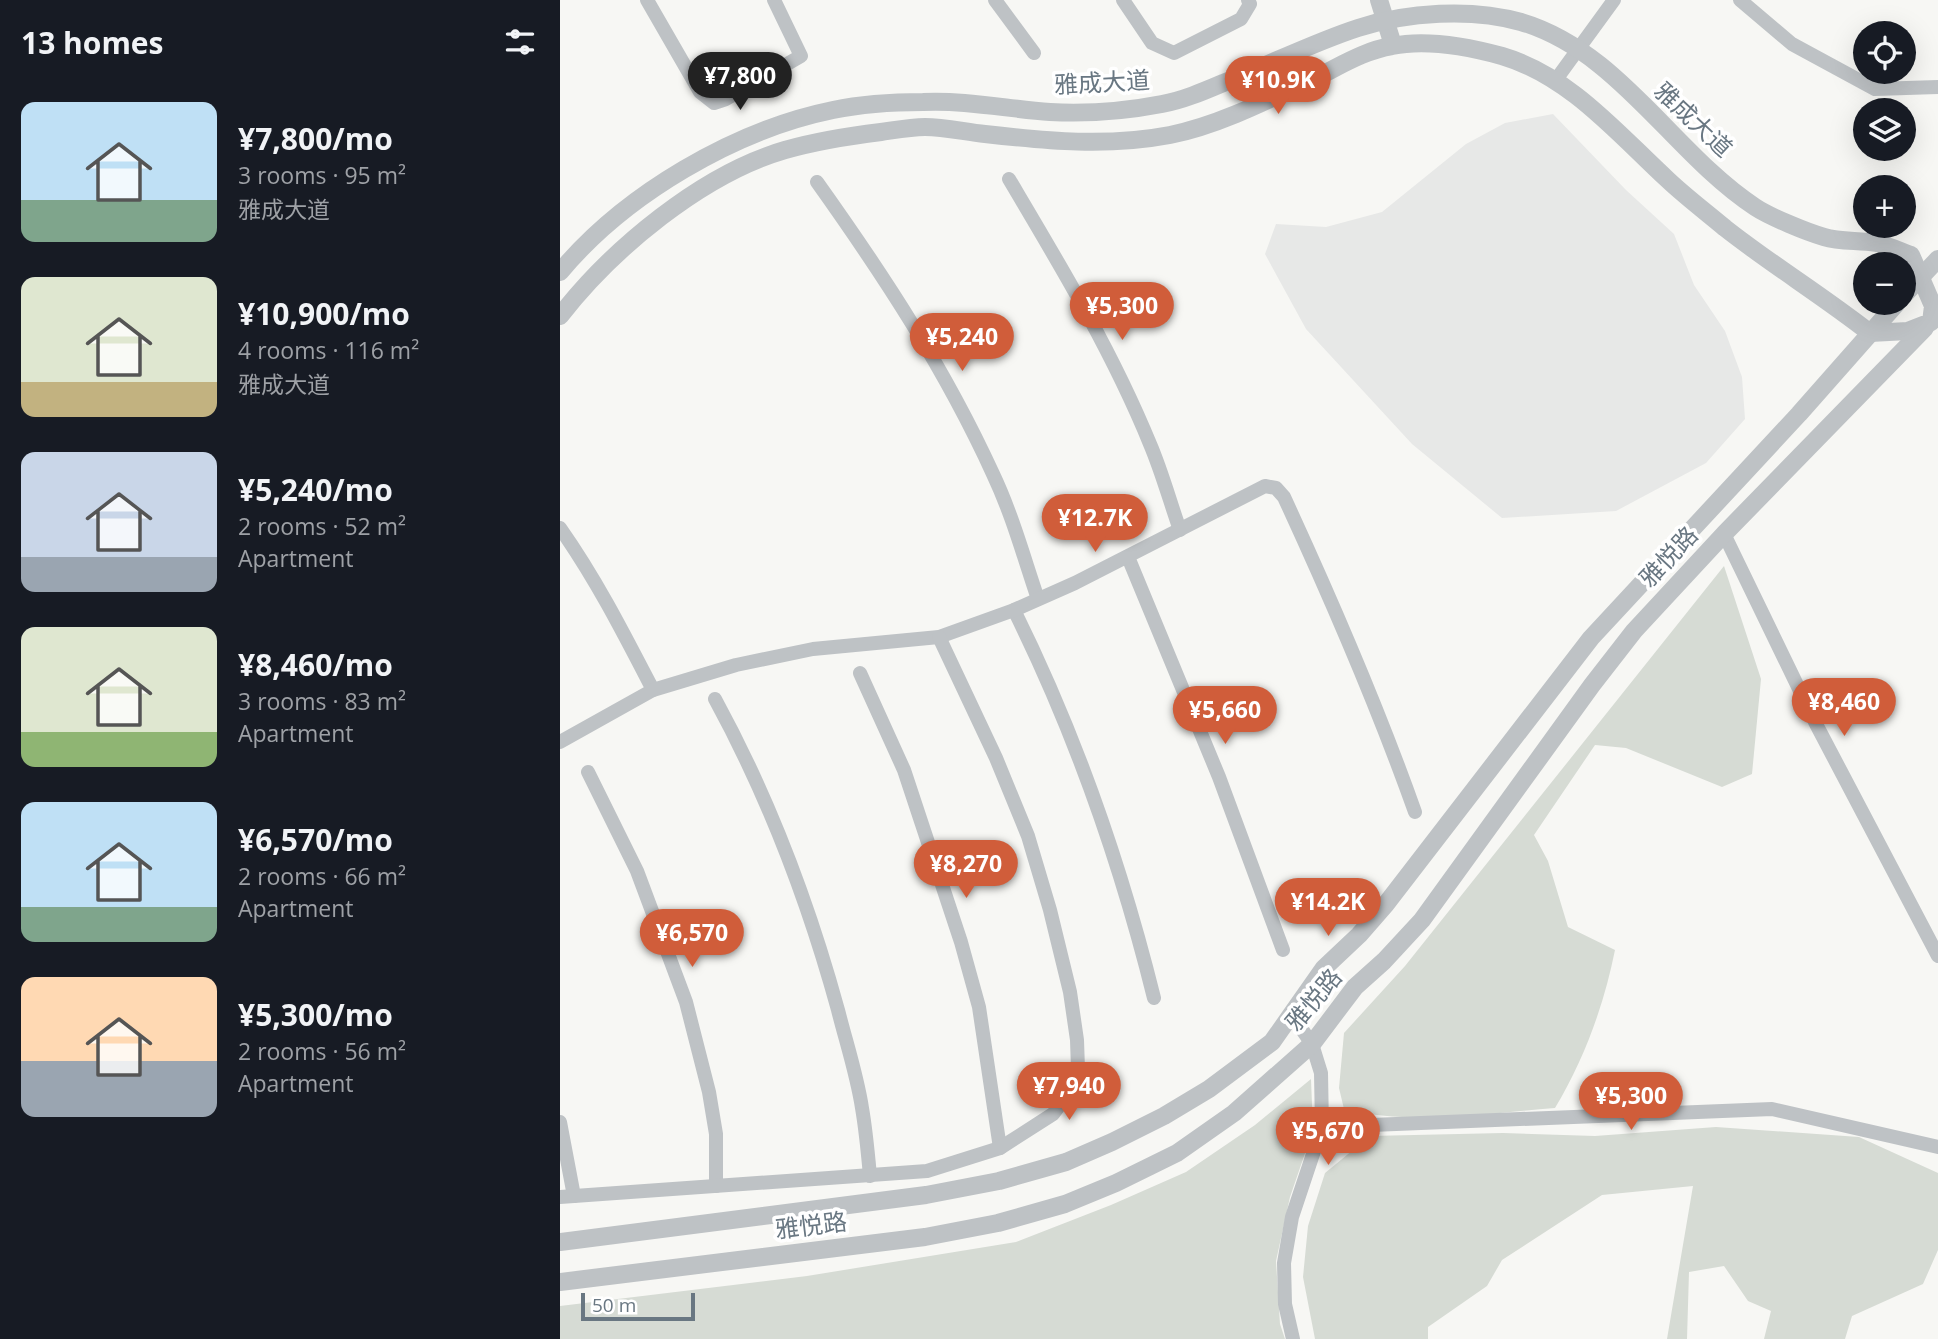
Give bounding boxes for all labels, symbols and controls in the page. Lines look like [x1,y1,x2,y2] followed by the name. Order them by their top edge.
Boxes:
[1853,21,1916,315] map controls
[1853,21,1916,84] button: locate
[21,22,164,63] text: 13 homes
[501,23,539,61] icon: filters
[683,52,797,112] pin: ¥7,800
[1221,57,1335,116] pin: ¥10.9K
[704,59,776,91] text: ¥7,800
[1053,63,1151,100] street label: 雅成大道
[1241,63,1315,95] text: ¥10.9K
[1648,74,1740,164] street label: 雅成大道
[1853,98,1916,161] button: layers
[238,118,393,159] text: ¥7,800/mo
[77,130,161,214] icon: home
[238,159,406,191] text: 3 rooms · 95 m²
[1853,175,1916,238] button: +
[238,193,330,225] text: 雅成大道
[1853,252,1916,315] button: −
[1065,282,1179,342] pin: ¥5,300
[1086,289,1158,321] text: ¥5,300
[238,293,410,334] text: ¥10,900/mo
[77,305,161,389] icon: home
[905,314,1019,373] pin: ¥5,240
[926,320,998,352] text: ¥5,240
[238,334,419,366] text: 4 rooms · 116 m²
[238,368,330,400] text: 雅成大道
[238,469,393,510] text: ¥5,240/mo
[77,480,161,564] icon: home
[1038,494,1152,554] pin: ¥12.7K
[1058,501,1132,533] text: ¥12.7K
[238,510,406,542] text: 2 rooms · 52 m²
[1631,518,1705,594] street label: 雅悦路
[238,542,354,574] text: Apartment
[238,644,393,685] text: ¥8,460/mo
[77,655,161,739] icon: home
[1787,678,1901,738] pin: ¥8,460
[238,685,406,717] text: 3 rooms · 83 m²
[1808,685,1880,717] text: ¥8,460
[1168,686,1282,746] pin: ¥5,660
[1189,693,1261,725] text: ¥5,660
[238,717,354,749] text: Apartment
[238,819,393,860] text: ¥6,570/mo
[77,830,161,914] icon: home
[909,841,1023,900] pin: ¥8,270
[930,847,1002,879] text: ¥8,270
[238,860,406,892] text: 2 rooms · 66 m²
[1271,878,1385,938] pin: ¥14.2K
[1291,885,1365,917] text: ¥14.2K
[238,892,354,924] text: Apartment
[635,909,749,969] pin: ¥6,570
[656,916,728,948] text: ¥6,570
[1277,961,1349,1037] street label: 雅悦路
[238,994,393,1035] text: ¥5,300/mo
[77,1005,161,1089] icon: home
[238,1035,406,1067] text: 2 rooms · 56 m²
[1012,1062,1126,1122] pin: ¥7,940
[238,1067,354,1099] text: Apartment
[1033,1069,1105,1101] text: ¥7,940
[1574,1072,1688,1132] pin: ¥5,300
[1595,1079,1667,1111] text: ¥5,300
[1271,1108,1385,1167] pin: ¥5,670
[1292,1114,1364,1146] text: ¥5,670
[773,1204,849,1245] street label: 雅悦路
[581,1290,695,1322] scale bar
[592,1292,636,1318] text: 50 m

